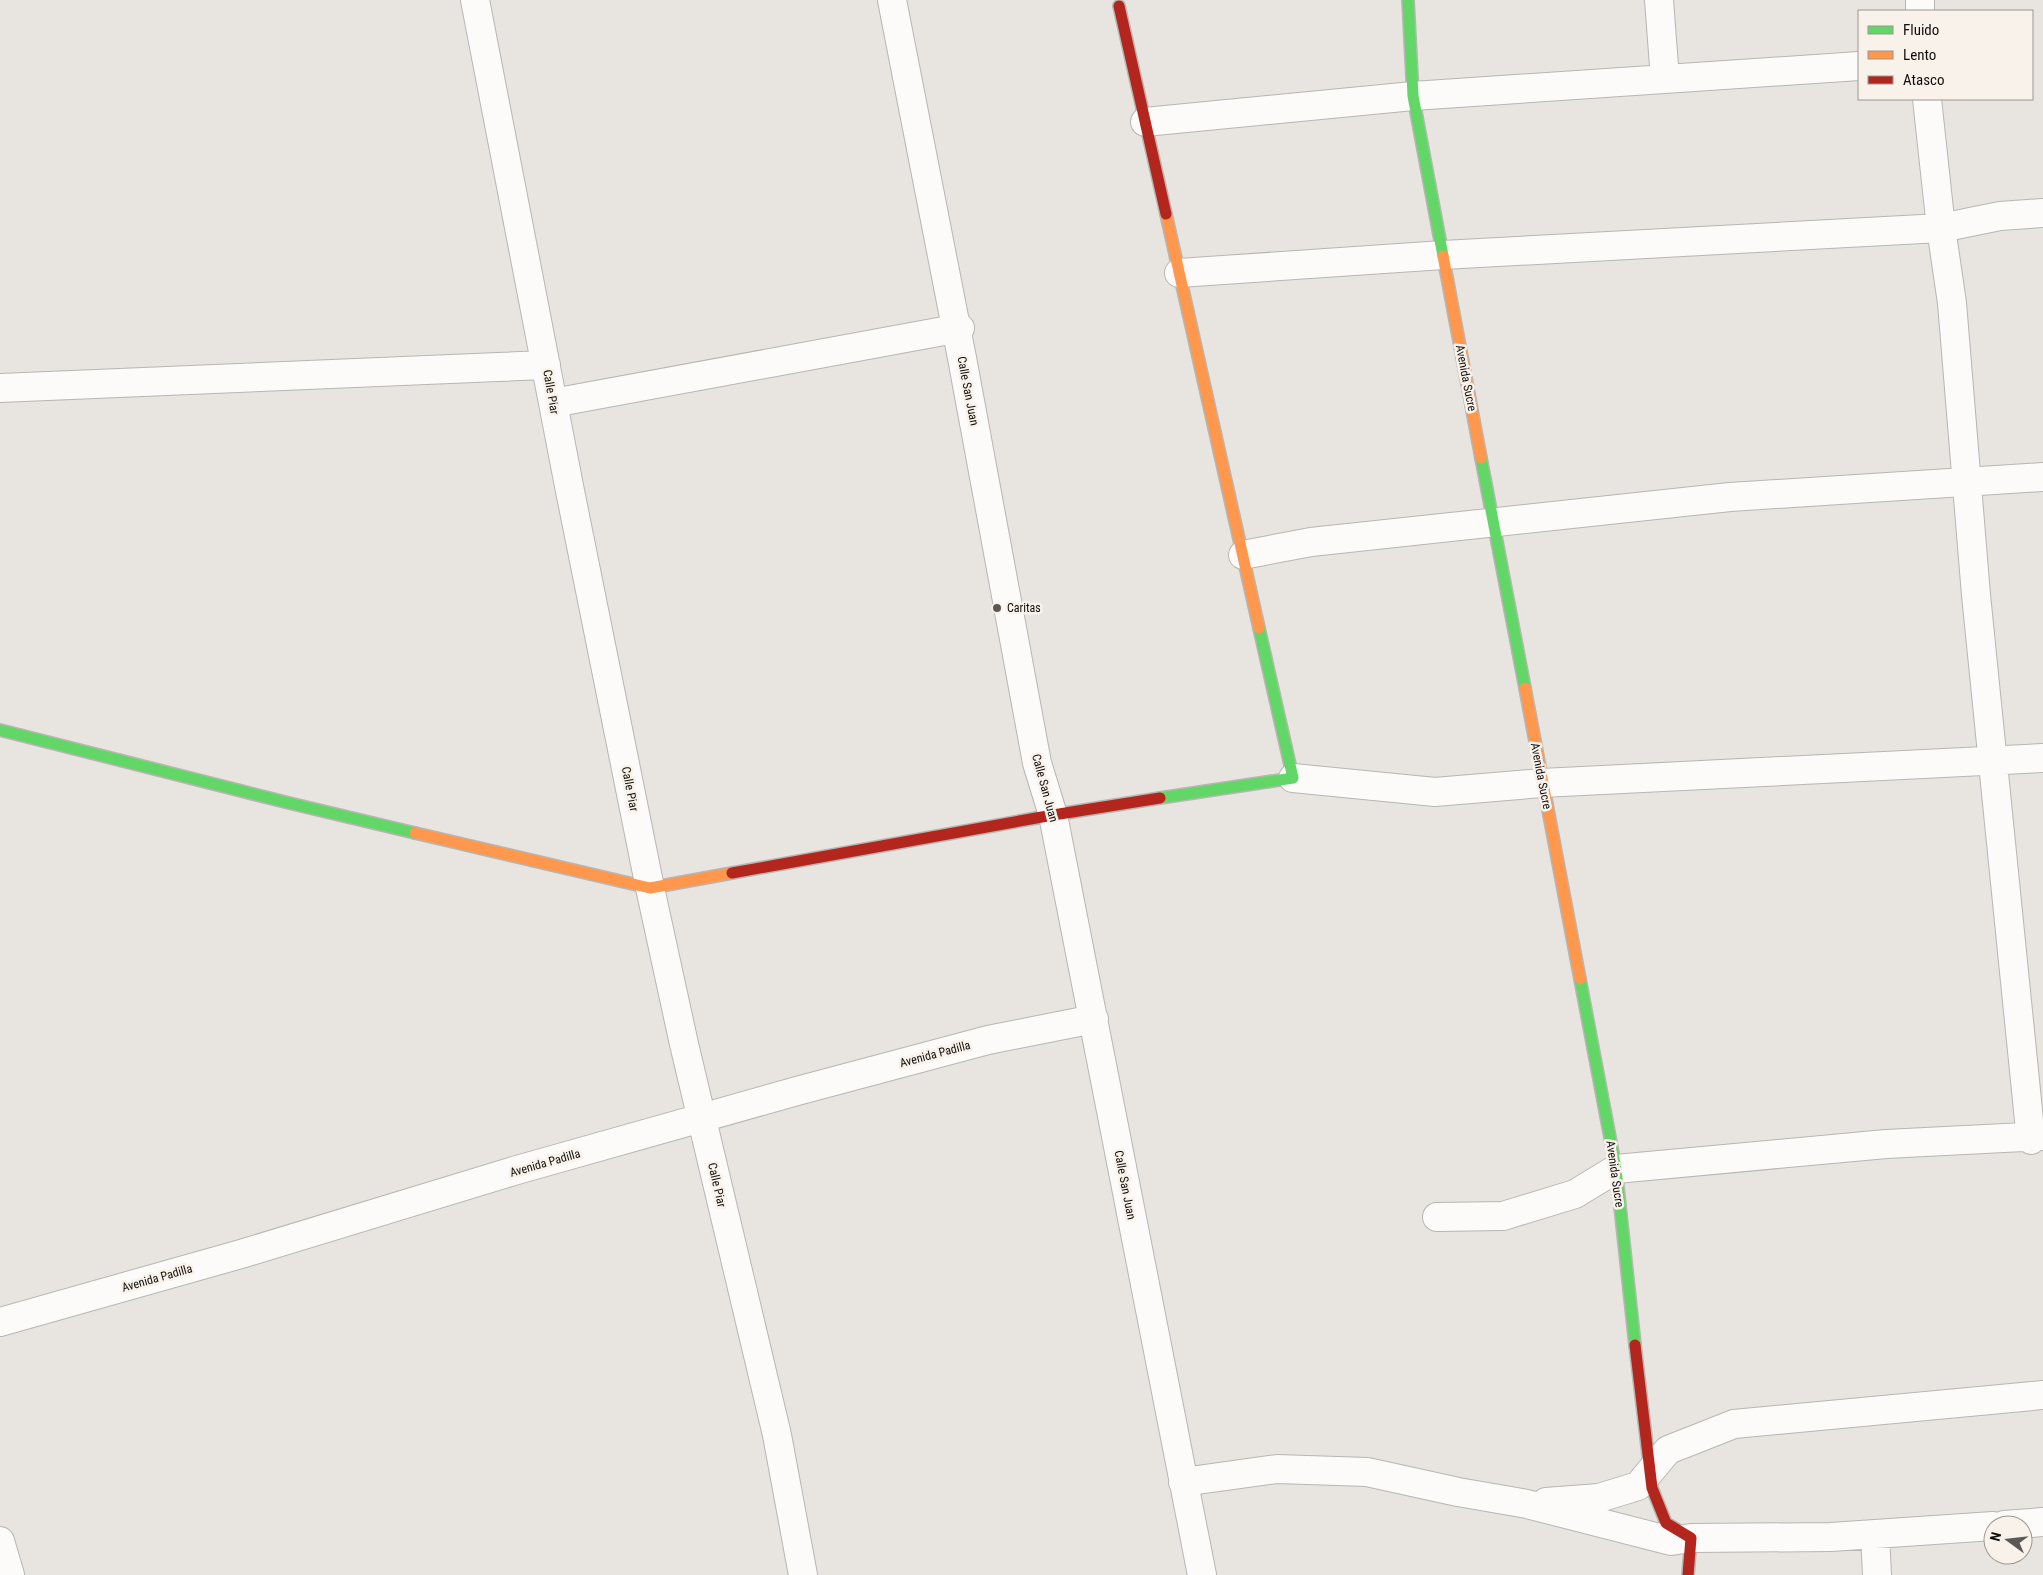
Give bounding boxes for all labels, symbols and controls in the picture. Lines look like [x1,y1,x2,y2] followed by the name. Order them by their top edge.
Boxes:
[1858,10,2033,100] legend
[1903,21,1939,39] text: Fluido
[1903,46,1936,64] text: Lento
[1903,71,1944,89] text: Atasco
[1453,344,1479,413] street label: Avenida Sucre
[954,355,982,427] street label: Calle San Juan
[540,369,562,416] street label: Calle Piar
[1007,601,1041,615] place label: Caritas
[991,602,1003,614] marker: Caritas
[1528,742,1554,811] street label: Avenida Sucre
[1029,752,1061,824] street label: Calle San Juan
[619,765,641,813] street label: Calle Piar
[898,1038,972,1070] street label: Avenida Padilla
[1603,1140,1627,1209] street label: Avenida Sucre
[508,1146,582,1180] street label: Avenida Padilla
[1111,1149,1139,1221] street label: Calle San Juan
[705,1161,729,1209] street label: Calle Piar
[120,1261,194,1295] street label: Avenida Padilla
[1983,1515,2033,1565] north arrow
[1987,1530,2004,1543] text: N

